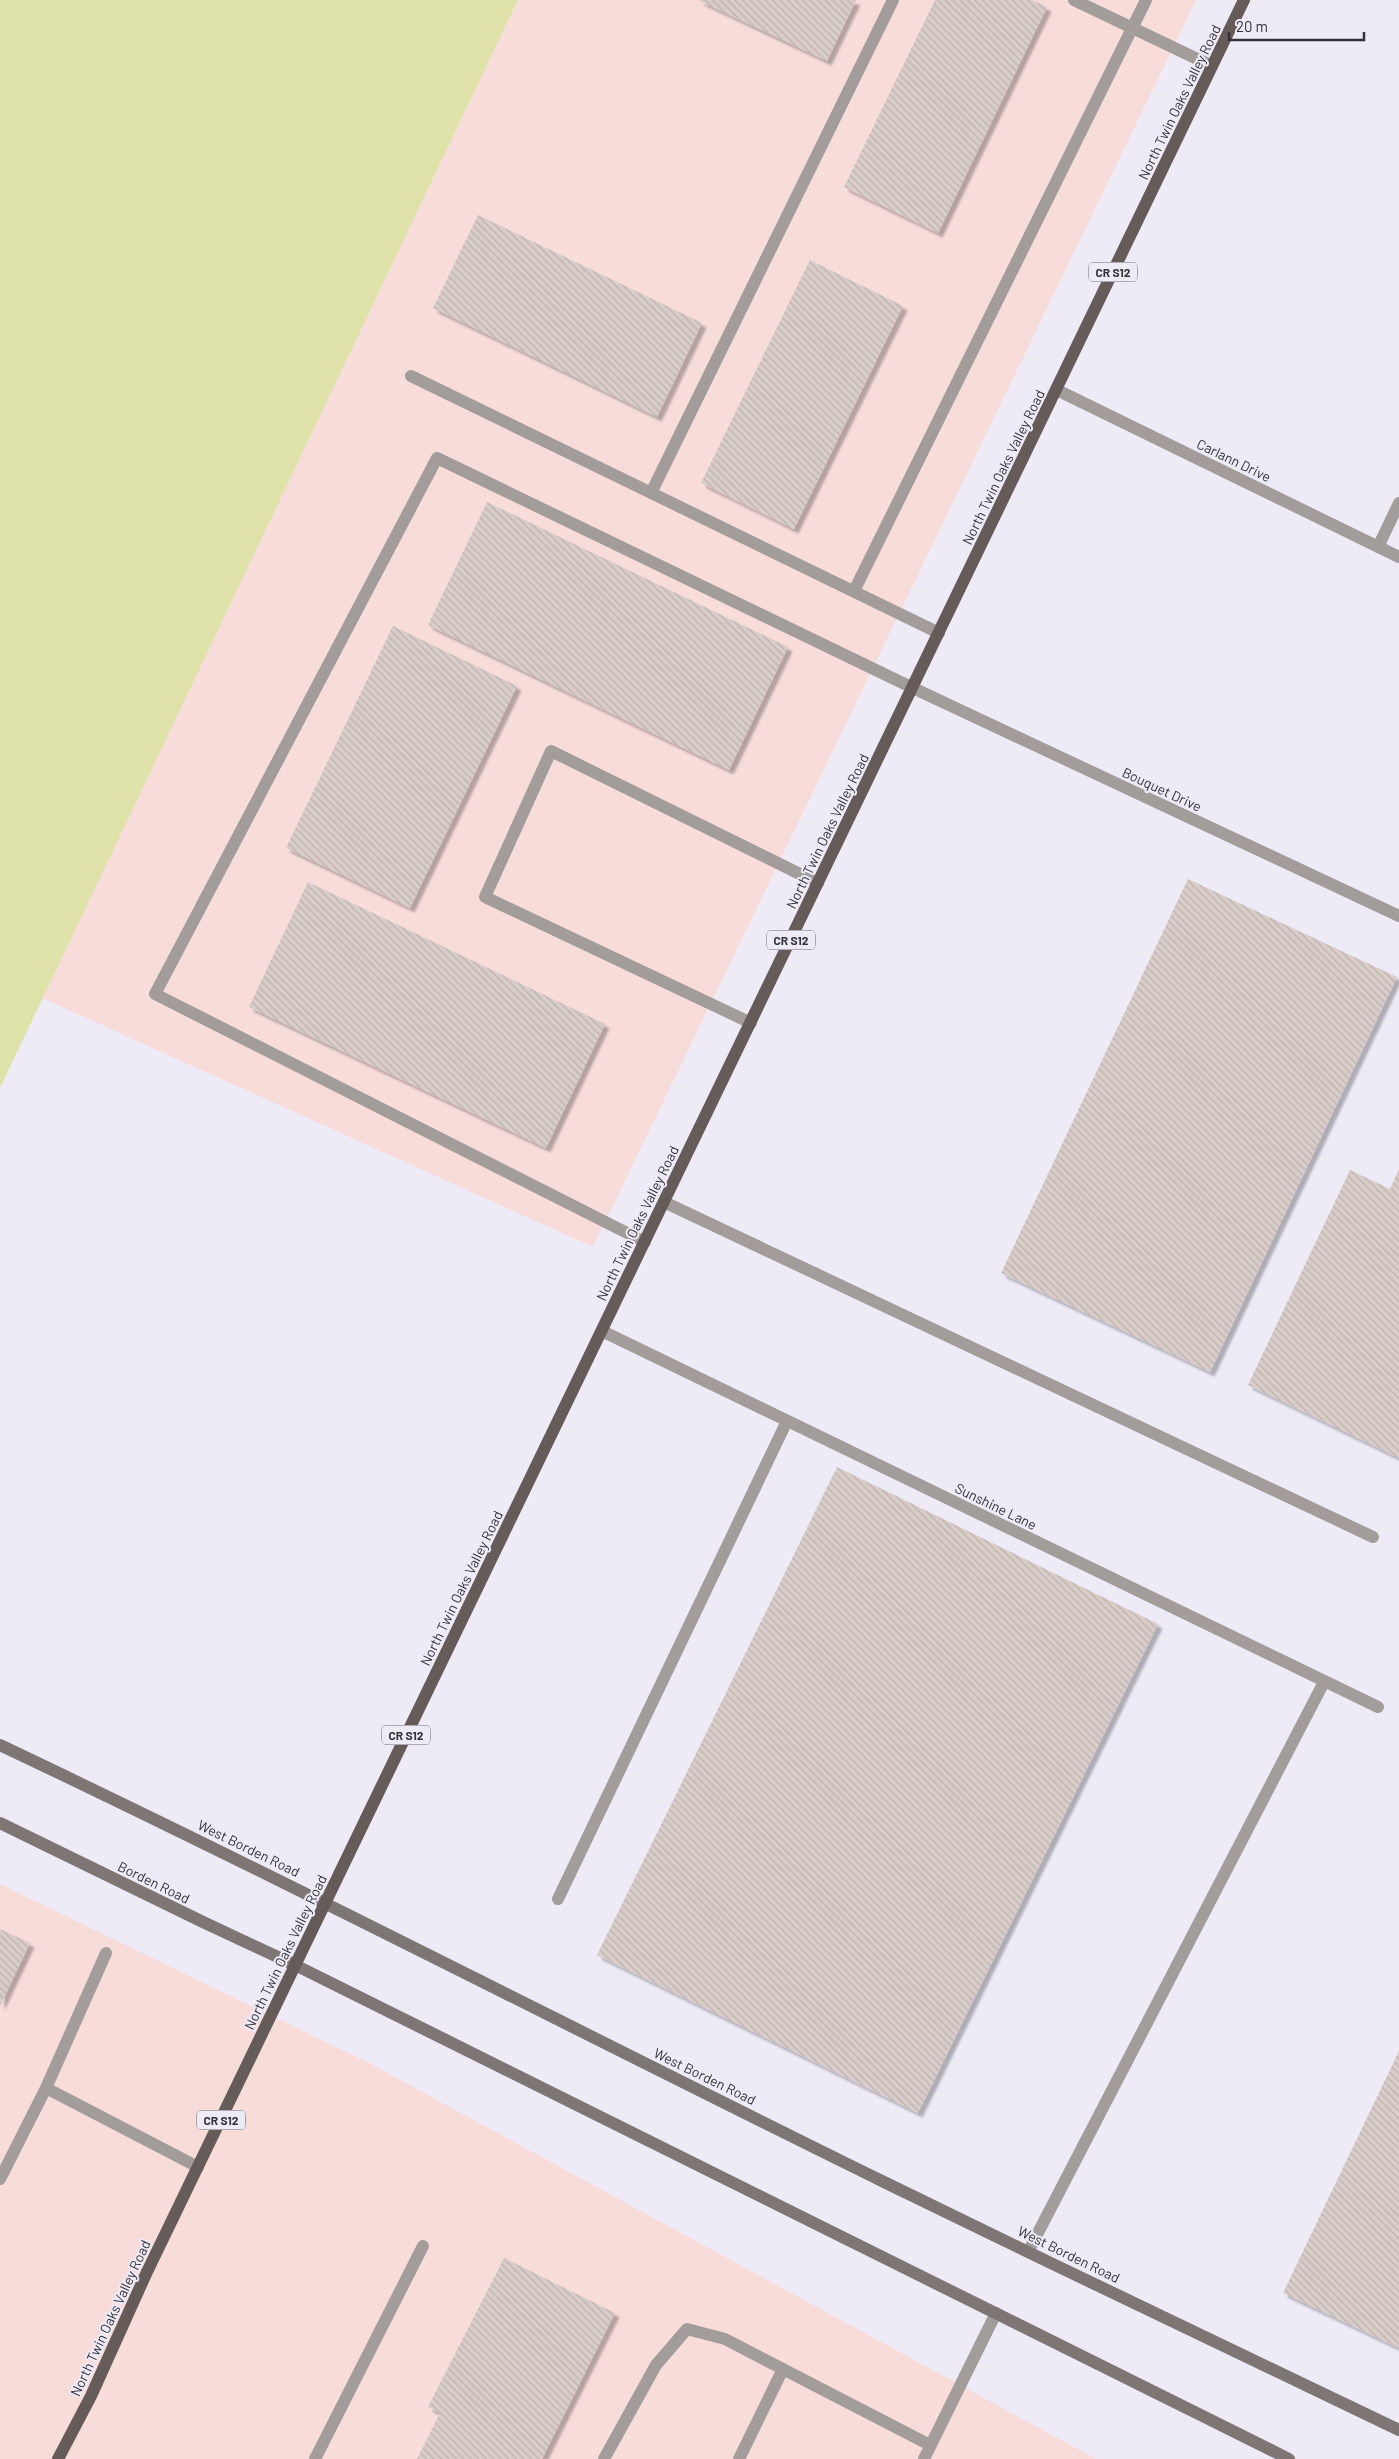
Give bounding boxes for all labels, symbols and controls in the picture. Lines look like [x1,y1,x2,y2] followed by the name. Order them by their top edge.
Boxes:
[1229,10,1364,42] scale bar
[1236,17,1268,35] text: 20 m
[1134,22,1224,182] street label: North Twin Oaks Valley Road
[1089,262,1137,282] road number: CR S12
[958,387,1048,547] street label: North Twin Oaks Valley Road
[1194,435,1274,485] street label: Carlann Drive
[782,751,872,911] street label: North Twin Oaks Valley Road
[1120,763,1204,815] street label: Bouquet Drive
[767,930,815,950] road number: CR S12
[592,1143,682,1303] street label: North Twin Oaks Valley Road
[952,1479,1040,1533] street label: Sunshine Lane
[416,1508,506,1668] street label: North Twin Oaks Valley Road
[382,1726,430,1744] road number: CR S12
[195,1816,303,1880] street label: West Borden Road
[115,1857,193,1907] street label: Borden Road
[240,1872,330,2032] street label: North Twin Oaks Valley Road
[651,2044,759,2108] street label: West Borden Road
[197,2110,245,2130] road number: CR S12
[1015,2222,1123,2286] street label: West Borden Road
[66,2237,154,2399] street label: North Twin Oaks Valley Road

